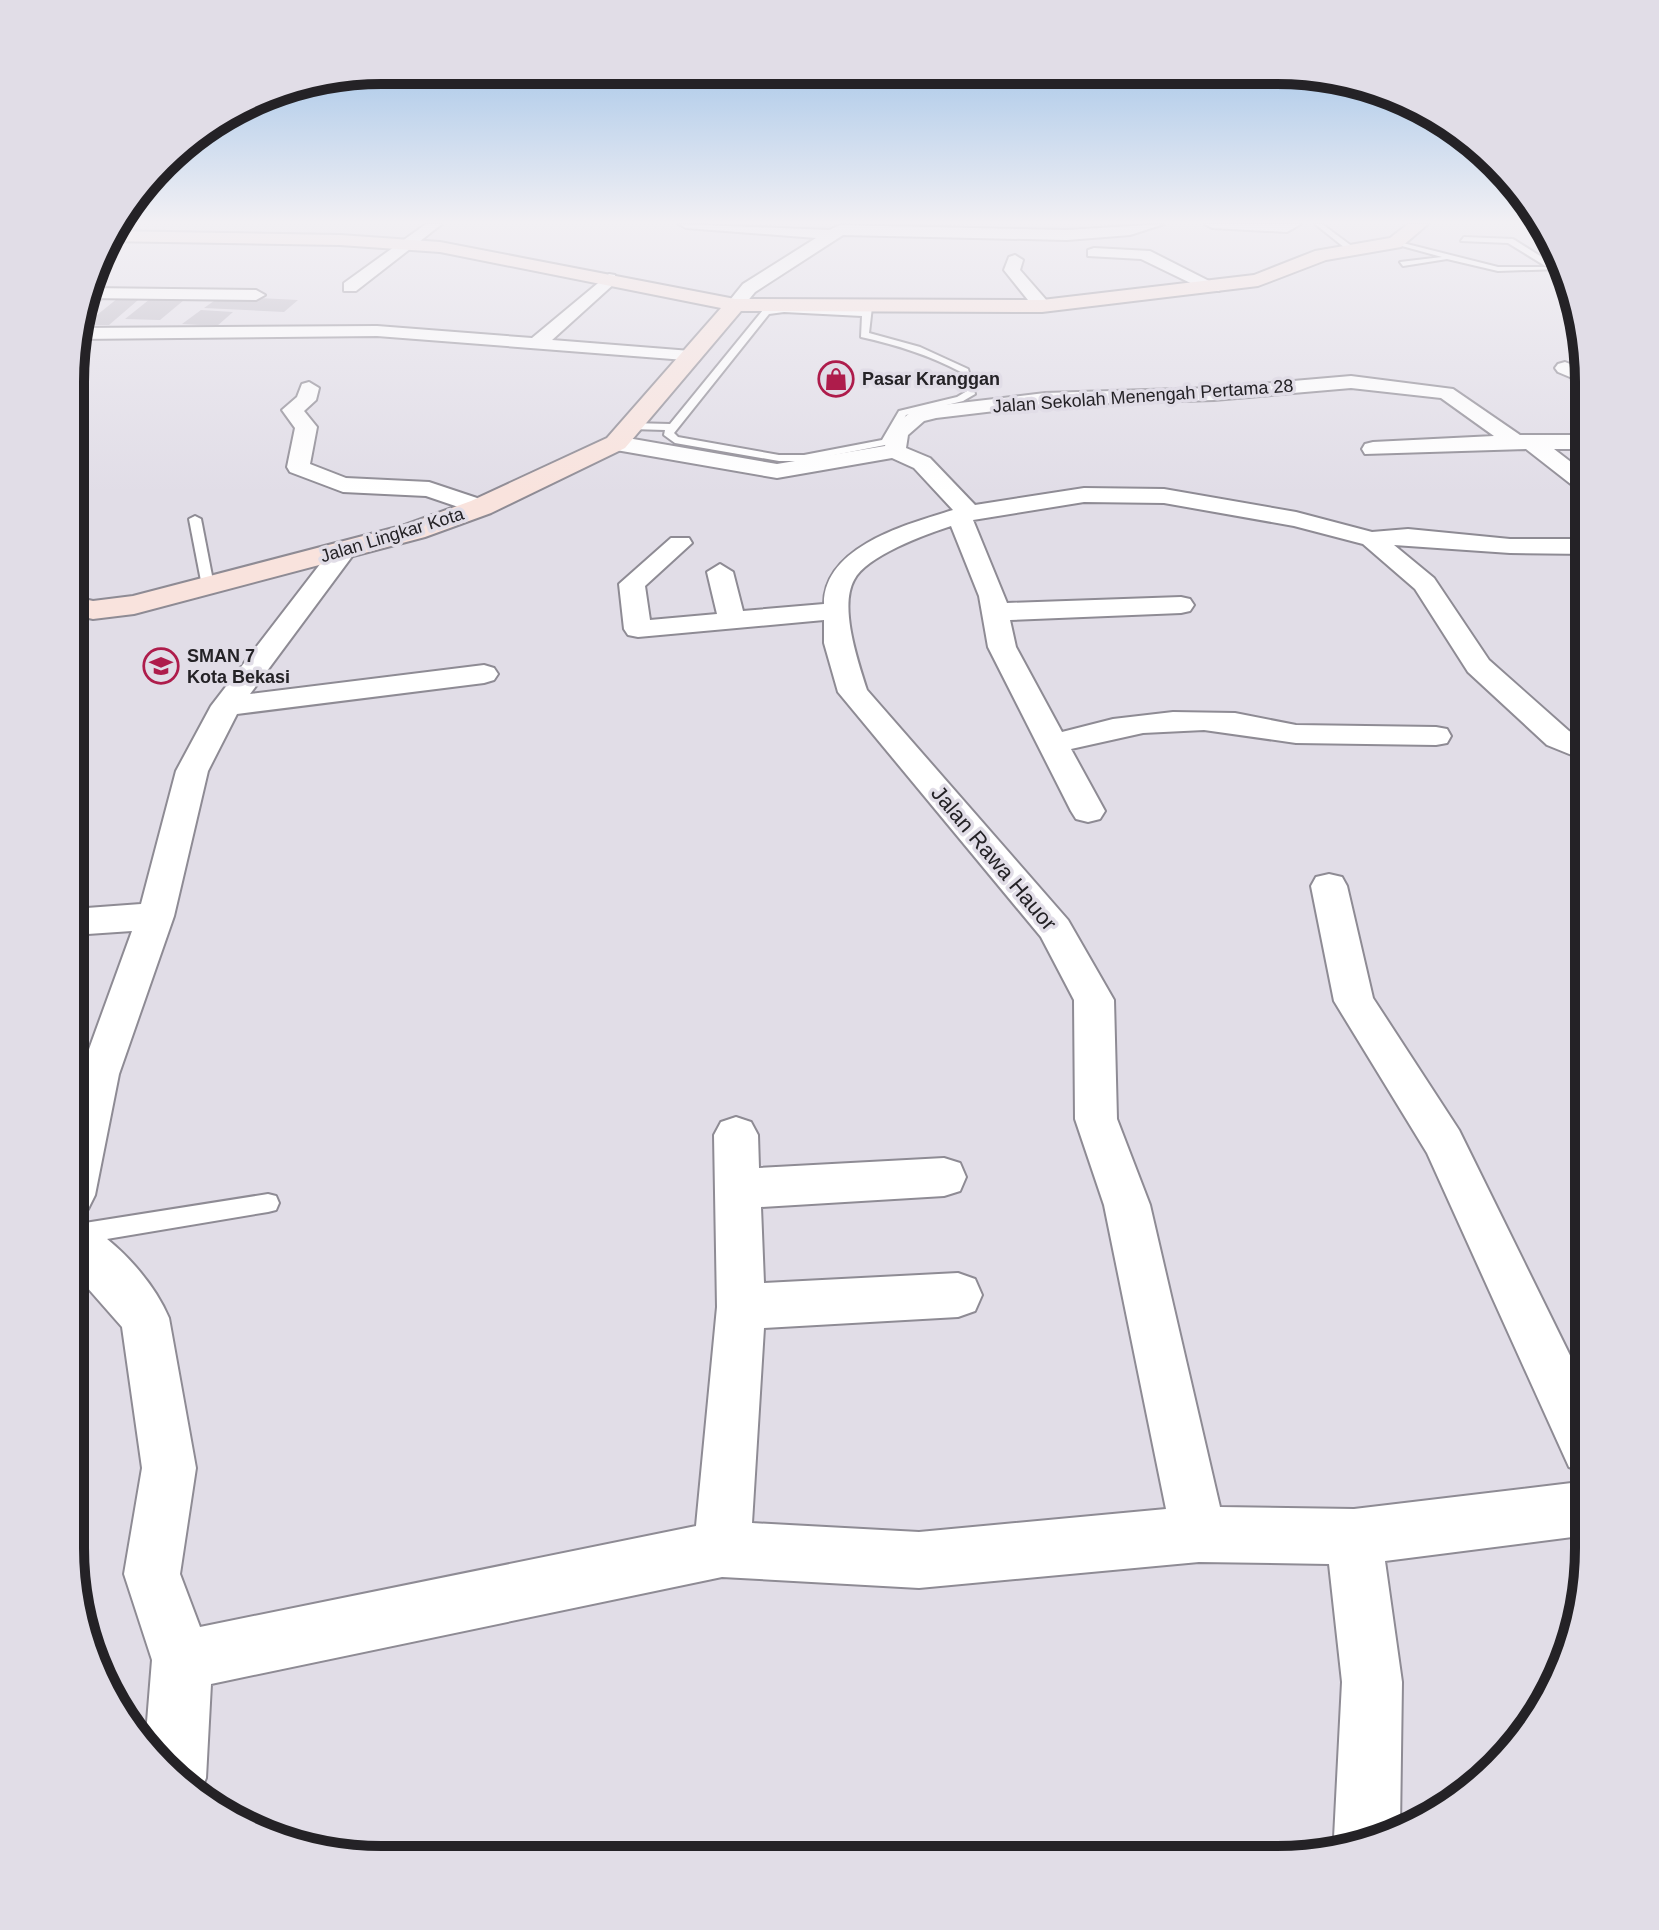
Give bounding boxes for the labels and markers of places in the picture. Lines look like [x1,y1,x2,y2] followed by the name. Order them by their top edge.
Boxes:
[817,360,855,398] shop icon: Pasar Kranggan
[862,369,1000,389] place label: Pasar Kranggan
[187,646,290,687] place label: SMAN 7 Kota Bekasi
[142,647,180,685] school or university icon: SMAN 7 Kota Bekasi

